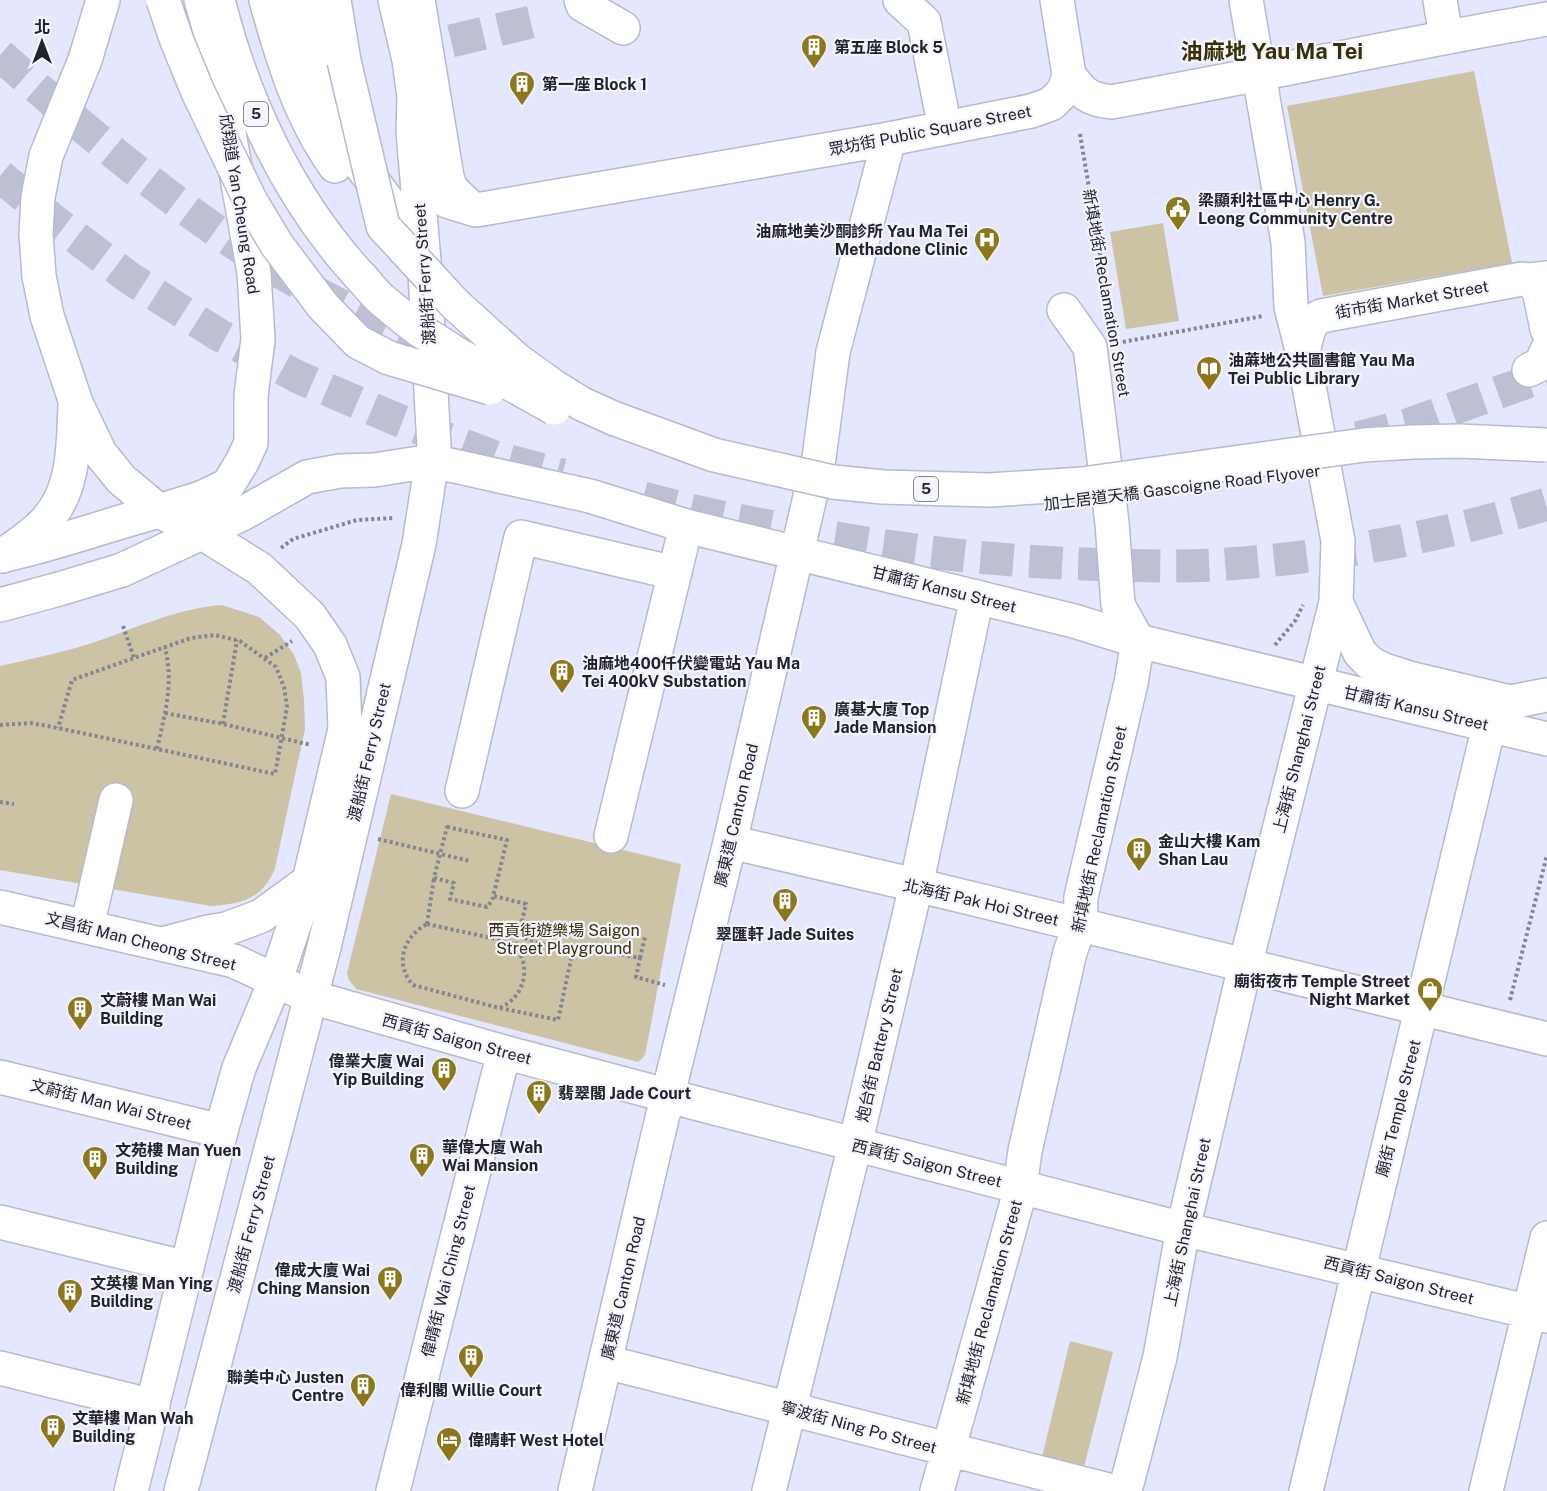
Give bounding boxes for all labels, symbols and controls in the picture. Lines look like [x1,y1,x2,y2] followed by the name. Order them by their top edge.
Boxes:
[12,12,72,72] north arrow
[34,18,50,37] text: 北
[799,32,829,70] building icon: 第五座 Block 5
[834,38,943,57] place label: 第五座 Block 5
[1181,38,1363,64] district label: 油麻地 Yau Ma Tei
[507,69,537,107] building icon: 第一座 Block 1
[542,75,647,94] place label: 第一座 Block 1
[827,101,1033,159] street label: 眾坊街 Public Square Street
[244,102,268,126] road number: 5
[216,113,263,296] street label: 欣翔道 Yan Cheung Road
[1079,187,1134,399] street label: 新填地街 Reclamation Street
[1198,191,1393,228] place label: 梁顯利社區中心 Henry G. Leong Community Centre
[1163,194,1193,232] public building icon: 梁顯利社區中心 Henry G. Leong Community Centre
[410,202,439,345] street label: 渡船街 Ferry Street
[755,222,968,259] place label: 油麻地美沙酮診所 Yau Ma Tei Methadone Clinic
[972,225,1002,263] hospital icon: 油麻地美沙酮診所 Yau Ma Tei Methadone Clinic
[1334,277,1490,322] street label: 街市街 Market Street
[1228,351,1415,388] place label: 油蔴地公共圖書館 Yau Ma Tei Public Library
[1194,354,1224,392] library icon: 油蔴地公共圖書館 Yau Ma Tei Public Library
[1043,461,1321,514] street label: 加士居道天橋 Gascoigne Road Flyover
[914,477,938,501] road number: 5
[869,562,1018,617] street label: 甘肅街 Kansu Street
[582,654,800,691] place label: 油麻地400仟伏變電站 Yau Ma Tei 400kV Substation
[547,657,577,695] building icon: 油麻地400仟伏變電站 Yau Ma Tei 400kV Substation
[1269,663,1330,835] street label: 上海街 Shanghai Street
[344,681,395,823] street label: 渡船街 Ferry Street
[1341,683,1490,734] street label: 甘肅街 Kansu Street
[834,700,937,737] place label: 廣基大廈 Top Jade Mansion
[799,703,829,741] building icon: 廣基大廈 Top Jade Mansion
[1068,724,1131,934] street label: 新填地街 Reclamation Street
[711,742,762,889] street label: 廣東道 Canton Road
[1158,832,1260,869] place label: 金山大樓 Kam Shan Lau
[1124,835,1154,873] building icon: 金山大樓 Kam Shan Lau
[901,875,1061,930] street label: 北海街 Pak Hoi Street
[770,886,800,924] building icon: 翠匯軒 Jade Suites
[43,909,238,974] street label: 文昌街 Man Cheong Street
[488,921,640,958] park label: 西貢街遊樂場 Saigon Street Playground
[716,925,854,944] place label: 翠匯軒 Jade Suites
[853,966,906,1124] street label: 炮台街 Battery Street
[1234,972,1410,1009] place label: 廟街夜市 Temple Street Night Market
[1415,975,1445,1013] shop icon: 廟街夜市 Temple Street Night Market
[100,991,216,1028] place label: 文蔚樓 Man Wai Building
[65,994,95,1032] building icon: 文蔚樓 Man Wai Building
[380,1010,534,1069] street label: 西貢街 Saigon Street
[1372,1038,1425,1179] street label: 廟街 Temple Street
[328,1052,424,1089] place label: 偉業大廈 Wai Yip Building
[429,1055,459,1093] building icon: 偉業大廈 Wai Yip Building
[28,1075,194,1134] street label: 文蔚街 Man Wai Street
[524,1078,554,1116] building icon: 翡翠閣 Jade Court
[558,1084,691,1103] place label: 翡翠閣 Jade Court
[850,1136,1004,1191] street label: 西貢街 Saigon Street
[1160,1136,1215,1308] street label: 上海街 Shanghai Street
[442,1138,543,1175] place label: 華偉大廈 Wah Wai Mansion
[115,1141,241,1178] place label: 文苑樓 Man Yuen Building
[407,1141,437,1179] building icon: 華偉大廈 Wah Wai Mansion
[80,1144,110,1182] building icon: 文苑樓 Man Yuen Building
[224,1153,279,1295] street label: 渡船街 Ferry Street
[418,1183,479,1359] street label: 偉晴街 Wai Ching Street
[953,1198,1026,1407] street label: 新填地街 Reclamation Street
[598,1215,649,1362] street label: 廣東道 Canton Road
[1322,1253,1476,1308] street label: 西貢街 Saigon Street
[257,1261,370,1298] place label: 偉成大廈 Wai Ching Mansion
[375,1264,405,1302] building icon: 偉成大廈 Wai Ching Mansion
[90,1274,213,1311] place label: 文英樓 Man Ying Building
[55,1277,85,1315] building icon: 文英樓 Man Ying Building
[456,1342,486,1380] building icon: 偉利閣 Willie Court
[227,1368,344,1405] place label: 聯美中心 Justen Centre
[348,1371,378,1409] building icon: 聯美中心 Justen Centre
[400,1381,542,1400] place label: 偉利閣 Willie Court
[779,1398,939,1457] street label: 寧波街 Ning Po Street
[72,1409,193,1446] place label: 文華樓 Man Wah Building
[38,1412,68,1450] building icon: 文華樓 Man Wah Building
[434,1425,464,1463] hotel icon: 偉晴軒 West Hotel
[468,1431,604,1450] place label: 偉晴軒 West Hotel

